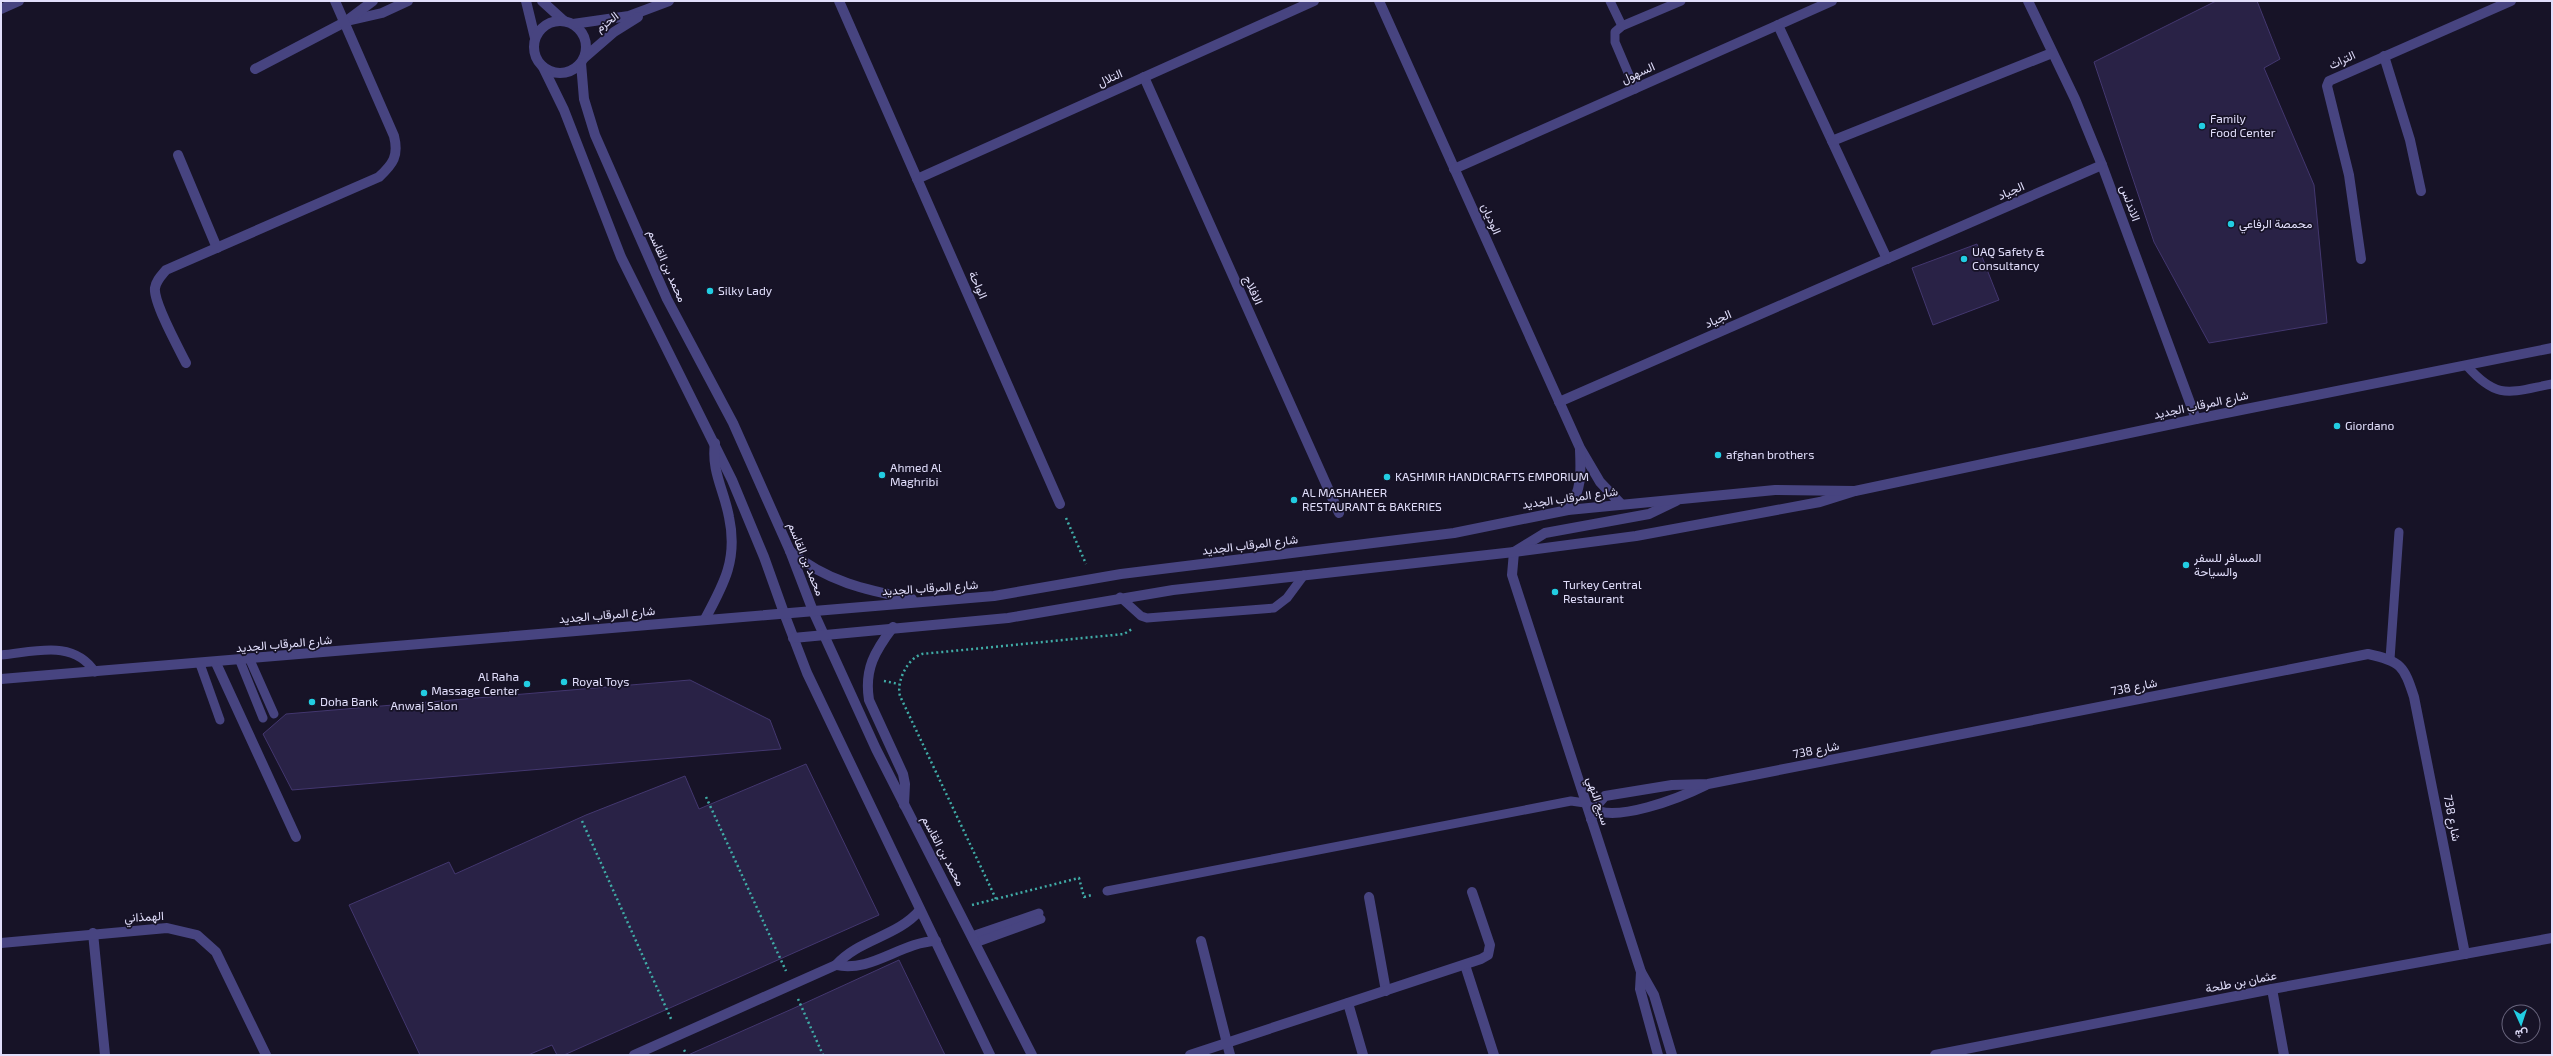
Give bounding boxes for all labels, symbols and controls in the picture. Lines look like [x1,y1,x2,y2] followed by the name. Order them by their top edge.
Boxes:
[592,8,622,36] street label: الحزم
[2326,47,2358,73] street label: التراث
[1619,58,1657,88] street label: السهول
[1095,65,1125,91] street label: التلال
[2210,111,2276,139] place label: Family Food Center
[2197,121,2207,131] marker: Family Food Center
[1995,178,2026,203] street label: الجياد
[2116,183,2144,223] street label: الاندلس
[1477,201,1505,237] street label: الوديان
[2239,216,2312,234] place label: محمصة الرفاعي
[2226,219,2236,229] marker: محمصة الرفاعي
[644,227,690,305] street label: محمد بن القاسم
[1972,244,2045,272] place label: UAQ Safety & Consultancy
[1959,254,1969,264] marker: UAQ Safety & Consultancy
[965,269,991,301] street label: الواحة
[1239,273,1266,308] street label: الافلاج
[718,283,773,297] place label: Silky Lady
[705,286,715,296] marker: Silky Lady
[1702,306,1733,331] street label: الجياد
[2152,387,2250,424] street label: شارع المرقاب الجديد
[2345,418,2394,432] place label: Giordano
[2332,421,2342,431] marker: Giordano
[1726,447,1814,461] place label: afghan brothers
[1713,450,1723,460] marker: afghan brothers
[890,460,942,488] place label: Ahmed Al Maghribi
[1395,469,1589,483] place label: KASHMIR HANDICRAFTS EMPORIUM
[877,470,887,480] marker: Ahmed Al Maghribi
[1382,472,1392,482] marker: KASHMIR HANDICRAFTS EMPORIUM
[1521,483,1619,514] street label: شارع المرقاب الجديد
[1302,485,1442,513] place label: AL MASHAHEER RESTAURANT & BAKERIES
[1289,495,1299,505] marker: AL MASHAHEER RESTAURANT & BAKERIES
[784,520,828,598] street label: محمد بن القاسم
[1201,531,1299,560] street label: شارع المرقاب الجديد
[2193,550,2261,580] place label: المسافر للسفر والسياحة
[2181,560,2191,570] marker: المسافر للسفر والسياحة
[881,577,979,600] street label: شارع المرقاب الجديد
[1563,577,1642,605] place label: Turkey Central Restaurant
[1550,587,1560,597] marker: Turkey Central Restaurant
[558,603,656,628] street label: شارع المرقاب الجديد
[235,632,333,657] street label: شارع المرقاب الجديد
[431,669,519,697] place label: Al Raha Massage Center
[572,674,629,688] place label: Royal Toys
[2109,675,2159,700] street label: شارع 738
[559,677,569,687] marker: Royal Toys
[522,679,532,689] marker: Al Raha Massage Center
[419,688,429,698] marker: Anwaj Salon
[320,694,378,708] place label: Doha Bank
[307,697,317,707] marker: Doha Bank
[390,698,458,713] place label: Anwaj Salon
[1791,738,1841,763] street label: شارع 738
[1581,775,1613,828] street label: سيج النهي
[2439,793,2464,843] street label: شارع 738
[918,813,968,889] street label: محمد بن القاسم
[124,908,164,928] street label: الهمذاني
[2204,967,2278,997] street label: عثمان بن طلحة
[2501,1004,2541,1044] north arrow
[2515,1027,2528,1041] text: ش

